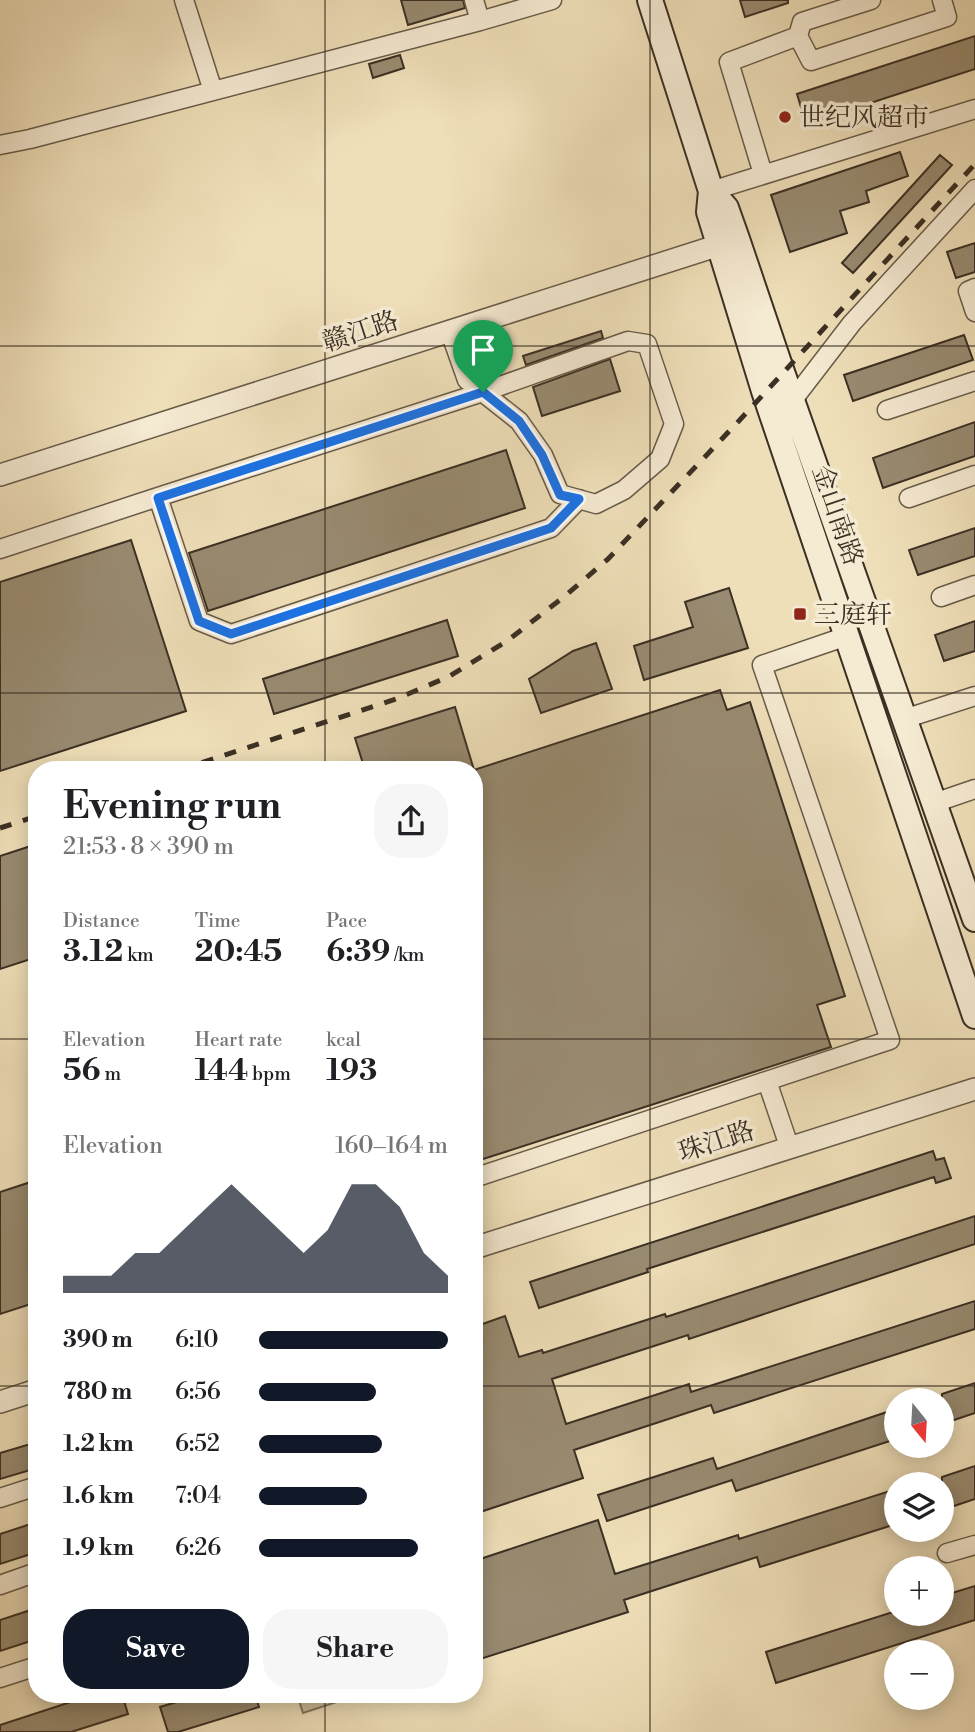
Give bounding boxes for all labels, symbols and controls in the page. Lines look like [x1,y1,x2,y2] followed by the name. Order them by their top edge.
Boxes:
[799,102,929,134] place label: 世纪风超市
[777,109,793,125] marker: 世纪风超市
[318,305,402,359] street label: 赣江路
[453,320,513,392] pin
[464,331,502,369] icon: arrive
[805,461,869,570] street label: 金山南路
[814,599,892,631] place label: 三庭轩
[792,606,808,622] marker: 三庭轩
[63,783,281,830] text: Evening run
[374,784,448,858] button: share
[63,833,234,861] text: 21:53 · 8 × 390 m
[63,909,140,933] text: Distance
[195,909,240,933] text: Time
[326,909,367,933] text: Pace
[63,933,123,971] text: 3.12
[195,933,282,971] text: 20:45
[326,933,390,971] text: 6:39
[123,943,154,967] text: km
[390,943,425,967] text: /km
[63,1028,145,1052] text: Elevation
[195,1028,282,1052] text: Heart rate
[326,1028,361,1052] text: kcal
[63,1052,101,1090] text: 56
[195,1052,248,1090] text: 144
[326,1052,377,1090] text: 193
[101,1062,121,1086] text: m
[248,1062,291,1086] text: bpm
[674,1115,758,1169] street label: 珠江路
[63,1132,163,1160] text: Elevation
[335,1132,448,1160] text: 160–164 m
[63,1326,133,1354] text: 390 m
[175,1326,219,1354] text: 6:10
[63,1378,132,1406] text: 780 m
[175,1378,221,1406] text: 6:56
[884,1388,954,1458] north arrow
[884,1388,954,1710] map controls
[63,1430,134,1458] text: 1.2 km
[175,1430,220,1458] text: 6:52
[884,1472,954,1542] button: layers
[63,1482,134,1510] text: 1.6 km
[175,1482,221,1510] text: 7:04
[63,1534,134,1562] text: 1.9 km
[175,1534,221,1562] text: 6:26
[884,1556,954,1626] button: +
[63,1609,249,1689] button: Save
[263,1609,448,1689] button: Share
[884,1640,954,1710] button: −

